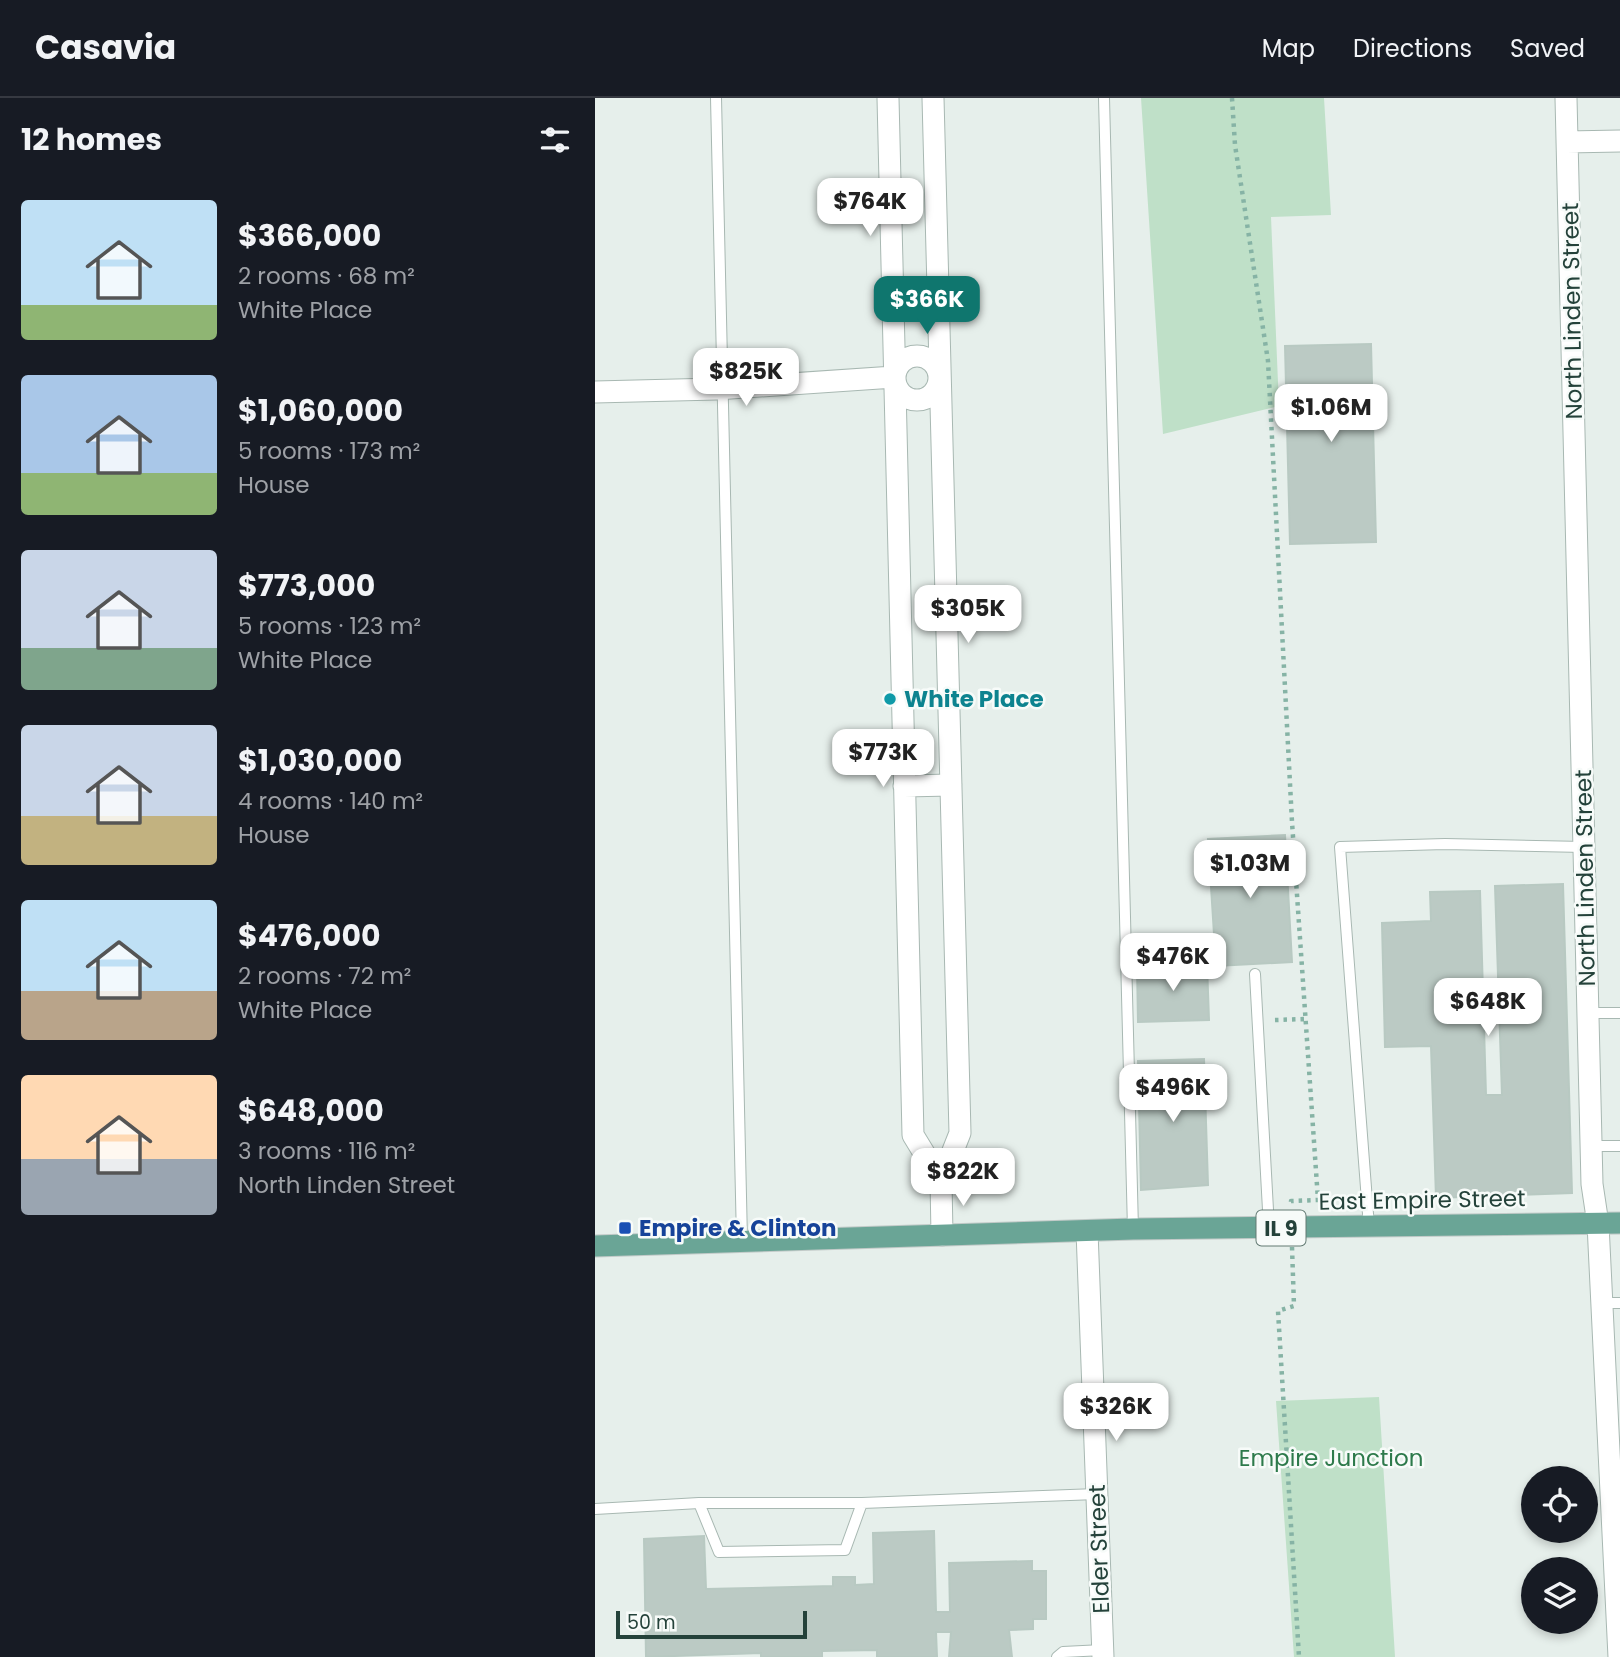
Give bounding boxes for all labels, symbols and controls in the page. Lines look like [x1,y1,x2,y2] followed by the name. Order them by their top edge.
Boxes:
[35,24,176,71] text: Casavia
[1262,32,1315,65] text: Map
[1353,32,1472,65] text: Directions
[1510,32,1585,65] text: Saved
[21,118,162,161] text: 12 homes
[536,121,574,159] icon: filters
[821,178,919,238] pin: $764K
[833,185,907,217] text: $764K
[1554,202,1590,420] street label: North Linden Street
[238,214,381,257] text: $366,000
[77,228,161,312] icon: home
[238,260,415,292] text: 2 rooms · 68 m²
[878,276,976,336] pin: $366K
[890,283,964,315] text: $366K
[238,294,372,326] text: White Place
[697,348,795,408] pin: $825K
[709,355,783,387] text: $825K
[1274,384,1388,444] pin: $1.06M
[238,389,403,432] text: $1,060,000
[1290,391,1372,423] text: $1.06M
[77,403,161,487] icon: home
[238,435,420,467] text: 5 rooms · 173 m²
[238,469,310,501] text: House
[238,564,375,607] text: $773,000
[77,578,161,662] icon: home
[919,586,1017,645] pin: $305K
[930,592,1006,624] text: $305K
[238,610,421,642] text: 5 rooms · 123 m²
[238,644,372,676] text: White Place
[904,683,1044,715] place label: White Place
[882,691,898,707] marker: White Place
[834,730,932,789] pin: $773K
[848,736,918,768] text: $773K
[238,739,402,782] text: $1,030,000
[77,753,161,837] icon: home
[1567,769,1603,987] street label: North Linden Street
[238,785,423,817] text: 4 rooms · 140 m²
[238,819,310,851] text: House
[1193,840,1307,900] pin: $1.03M
[1210,847,1290,879] text: $1.03M
[238,914,381,957] text: $476,000
[77,928,161,1012] icon: home
[1124,934,1222,993] pin: $476K
[1136,940,1210,972] text: $476K
[238,960,411,992] text: 2 rooms · 72 m²
[1439,978,1537,1038] pin: $648K
[1450,985,1526,1017] text: $648K
[238,994,372,1026] text: White Place
[1124,1065,1222,1124] pin: $496K
[1135,1071,1211,1103] text: $496K
[238,1089,384,1132] text: $648,000
[77,1103,161,1187] icon: home
[238,1135,415,1167] text: 3 rooms · 116 m²
[914,1148,1012,1208] pin: $822K
[927,1155,999,1187] text: $822K
[238,1169,455,1201] text: North Linden Street
[1318,1182,1526,1218] street label: East Empire Street
[1257,1210,1305,1246] road number: IL 9
[639,1212,836,1244] place label: Empire & Clinton
[617,1220,633,1236] marker: Empire & Clinton
[1067,1384,1165,1443] pin: $326K
[1080,1390,1152,1422] text: $326K
[1239,1442,1423,1474] park label: Empire Junction
[1521,1466,1598,1634] map controls
[1521,1466,1598,1543] button: locate
[1081,1484,1117,1614] street label: Elder Street
[1521,1557,1598,1634] button: layers
[616,1608,807,1640] scale bar
[627,1609,676,1636] text: 50 m

